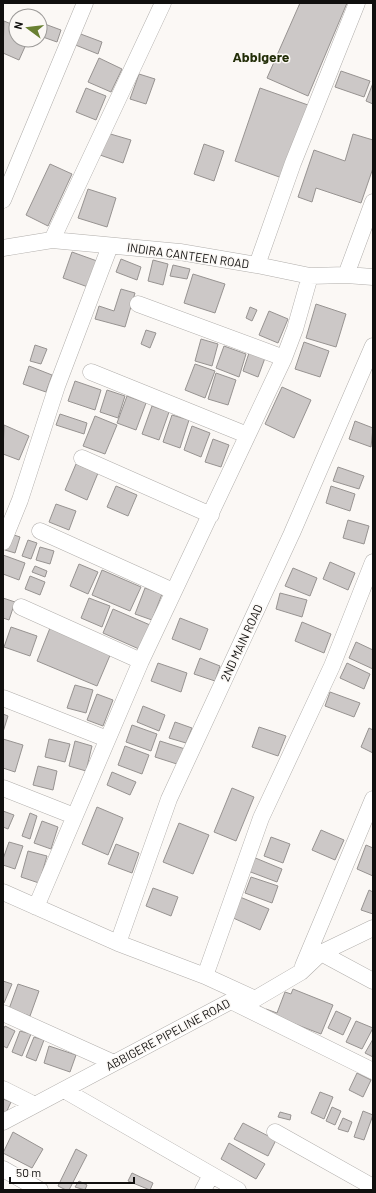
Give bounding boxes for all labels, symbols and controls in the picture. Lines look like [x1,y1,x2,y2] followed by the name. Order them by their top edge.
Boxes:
[8,8,48,48] north arrow
[11,20,25,31] text: N
[232,48,290,65] district label: Abbigere
[126,240,250,271] street label: INDIRA CANTEEN ROAD
[217,602,265,683] street label: 2ND MAIN ROAD
[103,995,232,1073] street label: ABBIGERE PIPELINE ROAD
[10,1159,134,1185] scale bar
[16,1165,41,1179] text: 50 m

